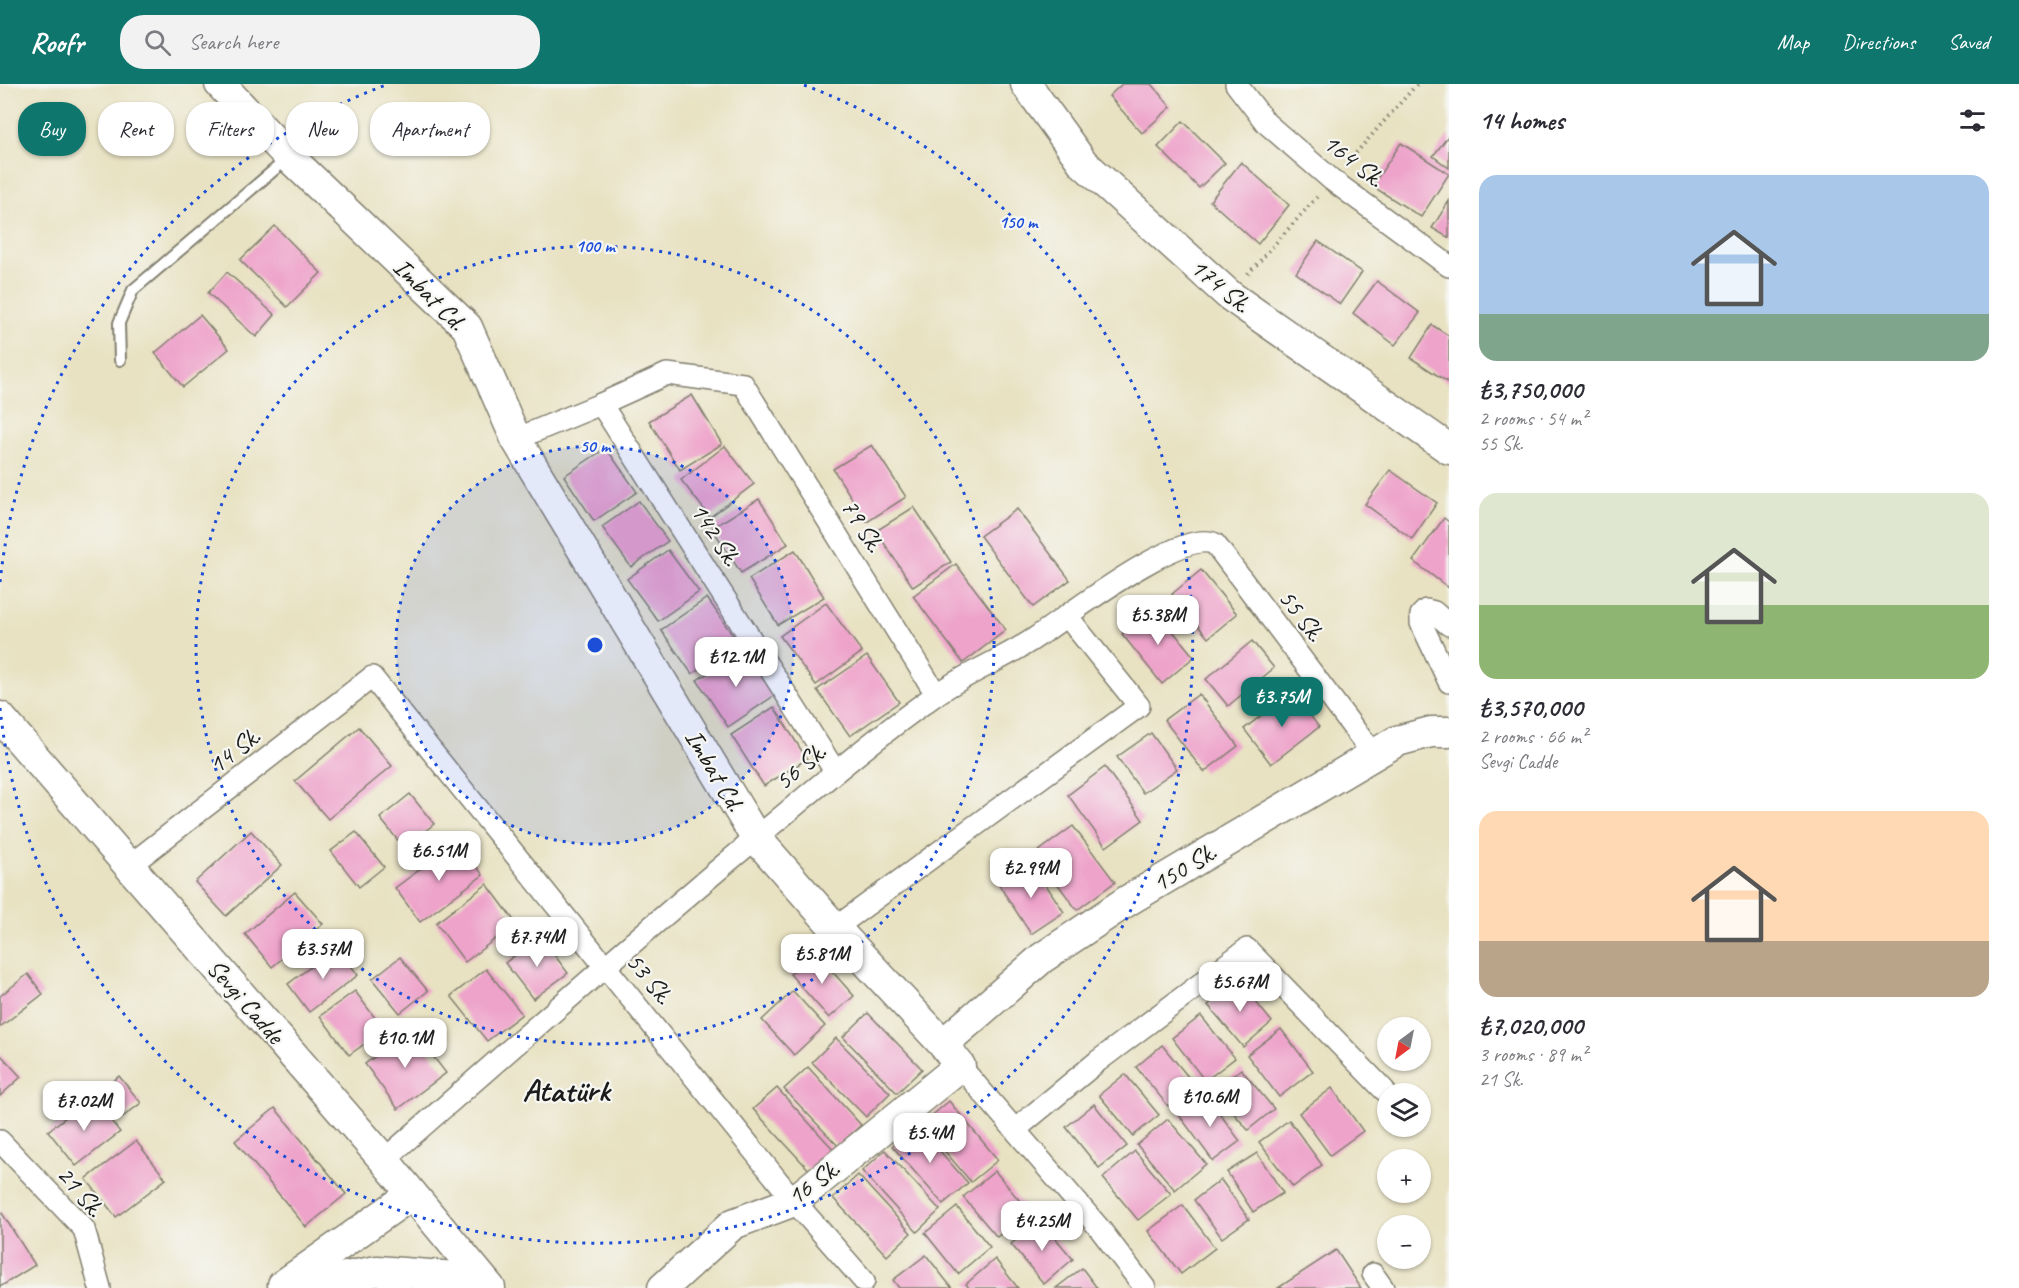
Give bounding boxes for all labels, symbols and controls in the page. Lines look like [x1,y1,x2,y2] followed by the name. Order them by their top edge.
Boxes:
[120,15,540,69] search box
[30,25,84,60] text: Roofr
[141,26,174,59] icon: search
[189,28,278,56] text: Search here
[1777,29,1809,55] text: Map
[1842,29,1915,55] text: Directions
[1948,29,1989,55] text: Saved
[18,102,86,156] chip: Buy
[98,102,174,156] chip: Rent
[186,102,274,156] chip: Filters
[286,102,358,156] chip: New
[370,102,490,156] chip: Apartment
[1479,104,1564,137] text: 14 homes
[1956,104,1989,137] icon: filters
[1316,126,1392,195] street label: 164 Sk.
[999,211,1039,233] text: 150 m
[1680,214,1788,322] icon: home
[576,235,616,257] text: 100 m
[386,251,474,338] street label: Imbat Cd.
[1184,251,1258,321] street label: 174 Sk.
[1479,373,1582,406] text: ₺3,750,000
[1479,406,1587,431] text: 2 rooms · 54 m²
[1479,431,1523,456] text: 55 Sk.
[580,435,612,457] text: 50 m
[833,492,892,559] street label: 79 Sk.
[683,496,749,573] street label: 142 Sk.
[1680,532,1788,640] icon: home
[1271,583,1333,649] street label: 55 Sk.
[1109,595,1207,646] pin: ₺5.38M
[1131,602,1185,627] text: ₺5.38M
[585,635,605,655] centre of rings
[687,637,785,688] pin: ₺12.1M
[709,644,763,669] text: ₺12.1M
[1233,677,1331,728] pin: ₺3.75M
[1255,684,1309,709] text: ₺3.75M
[1479,691,1582,724] text: ₺3,570,000
[202,719,268,781] street label: 14 Sk.
[677,723,752,818] street label: Imbat Cd.
[1479,724,1587,749] text: 2 rooms · 66 m²
[768,735,833,797] street label: 56 Sk.
[1479,749,1557,774] text: Sevgi Cadde
[390,831,488,882] pin: ₺6.51M
[1146,835,1223,899] street label: 150 Sk.
[412,838,466,863] text: ₺6.51M
[982,848,1080,899] pin: ₺2.99M
[1680,850,1788,958] icon: home
[1004,855,1058,880] text: ₺2.99M
[488,917,586,968] pin: ₺7.74M
[510,924,564,949] text: ₺7.74M
[274,929,372,980] pin: ₺3.57M
[773,934,871,985] pin: ₺5.81M
[296,936,350,961] text: ₺3.57M
[795,941,849,966] text: ₺5.81M
[619,946,681,1012] street label: 53 Sk.
[200,952,293,1052] street label: Sevgi Cadde
[1191,962,1289,1013] pin: ₺5.67M
[1213,969,1267,994] text: ₺5.67M
[1479,1009,1583,1042] text: ₺7,020,000
[1377,1017,1431,1071] north arrow
[1377,1017,1431,1269] map controls
[356,1018,454,1069] pin: ₺10.1M
[378,1025,432,1050] text: ₺10.1M
[1479,1042,1587,1067] text: 3 rooms · 89 m²
[1479,1067,1523,1092] text: 21 Sk.
[522,1070,613,1111] district label: Atatürk
[1161,1077,1259,1128] pin: ₺10.6M
[35,1081,133,1132] pin: ₺7.02M
[1377,1083,1431,1137] button: layers
[1183,1084,1237,1109] text: ₺10.6M
[57,1088,111,1113] text: ₺7.02M
[888,1113,972,1164] pin: ₺5.4M
[907,1120,953,1145] text: ₺5.4M
[1377,1149,1431,1203] button: +
[780,1152,847,1213] street label: 16 Sk.
[50,1159,112,1224] street label: 21 Sk.
[993,1201,1091,1252] pin: ₺4.25M
[1015,1208,1069,1233] text: ₺4.25M
[1377,1215,1431,1269] button: −

